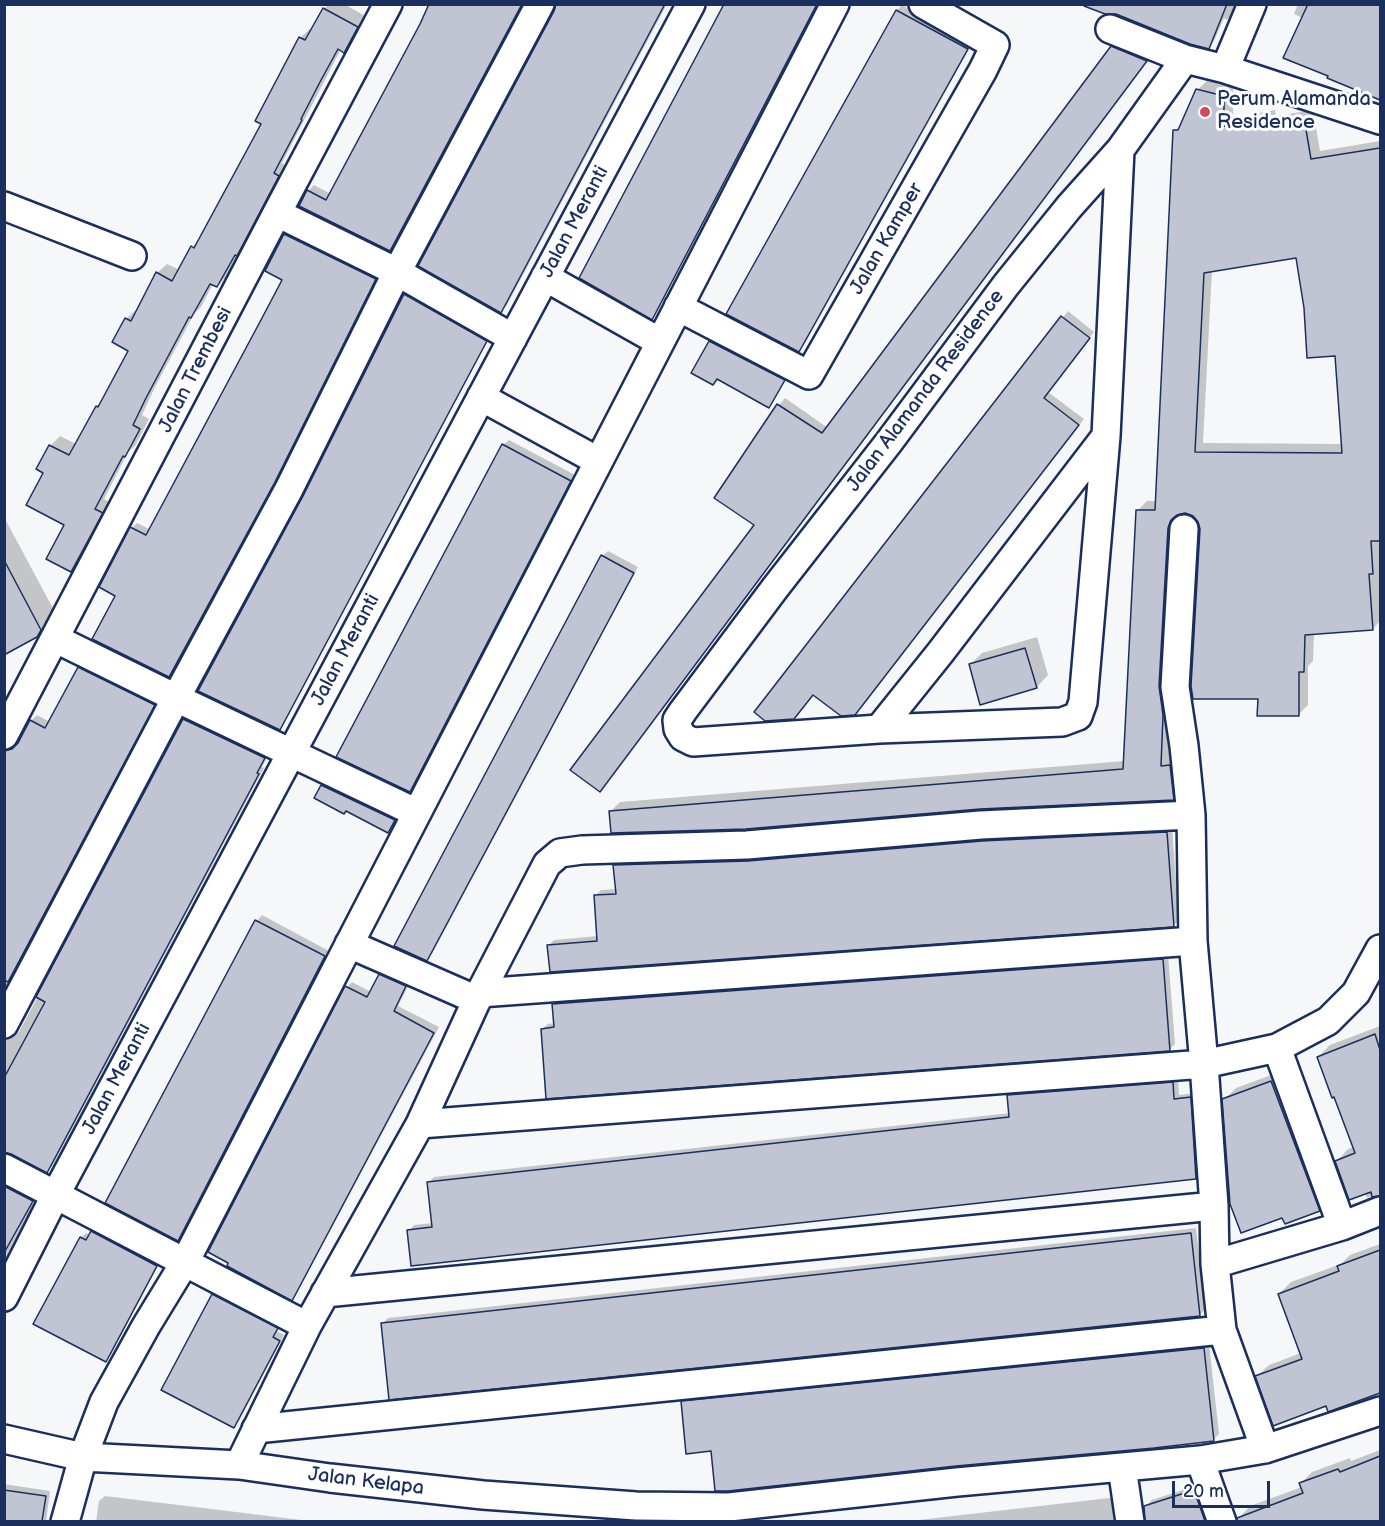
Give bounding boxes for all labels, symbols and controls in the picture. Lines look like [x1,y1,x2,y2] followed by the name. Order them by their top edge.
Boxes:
[1217,88,1371,135] place label: Perum Alamanda Residence
[1198,105,1212,119] marker: Perum Alamanda Residence
[536,162,614,282] street label: Jalan Meranti
[845,179,929,299] street label: Jalan Kamper
[842,285,1010,497] street label: Jalan Alamanda Residence
[154,303,238,437] street label: Jalan Trembesi
[307,590,385,710] street label: Jalan Meranti
[78,1019,156,1139] street label: Jalan Meranti
[307,1463,425,1501] street label: Jalan Kelapa
[1175,1469,1272,1507] scale bar
[1183,1481,1224,1502] text: 20 m

